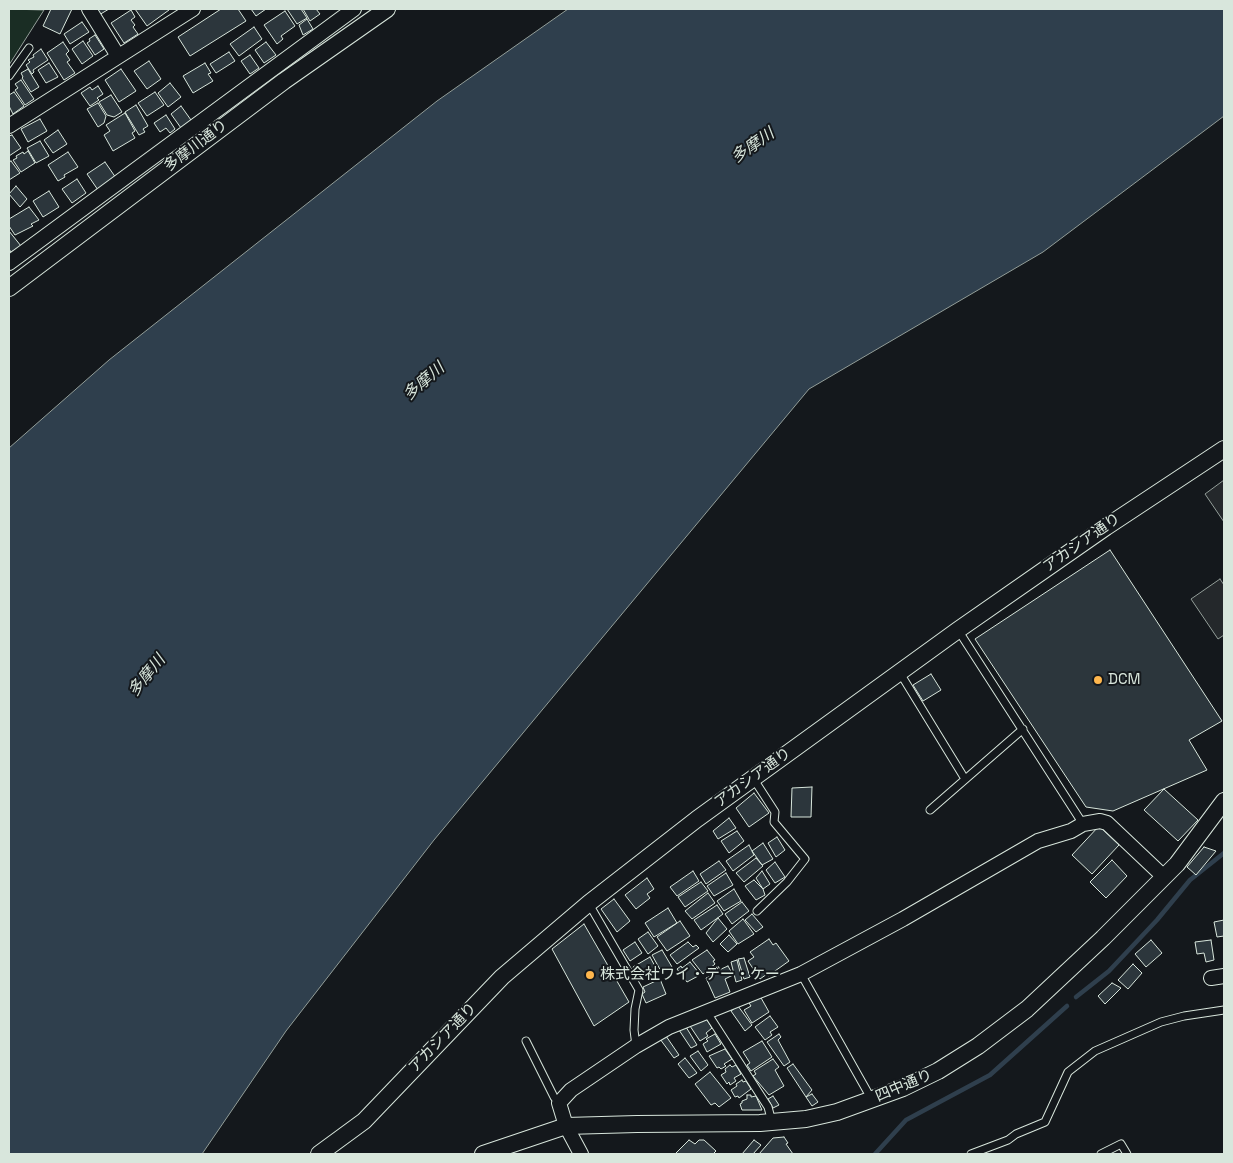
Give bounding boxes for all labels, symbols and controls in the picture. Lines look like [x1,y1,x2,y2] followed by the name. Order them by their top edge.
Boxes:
[161,116,231,176] street label: 多摩川通り
[728,124,778,168] water label: 多摩川
[400,359,448,405] water label: 多摩川
[1040,510,1124,576] street label: アカシア通り
[124,651,170,701] water label: 多摩川
[1108,671,1141,689] place label: DCM
[1092,674,1104,686] marker: DCM
[711,744,795,812] street label: アカシア通り
[600,966,780,984] place label: 株式会社ワイ・デー・ケー
[584,969,596,981] marker: 株式会社ワイ・デー・ケー
[405,999,481,1077] street label: アカシア通り
[873,1066,935,1106] street label: 四中通り

